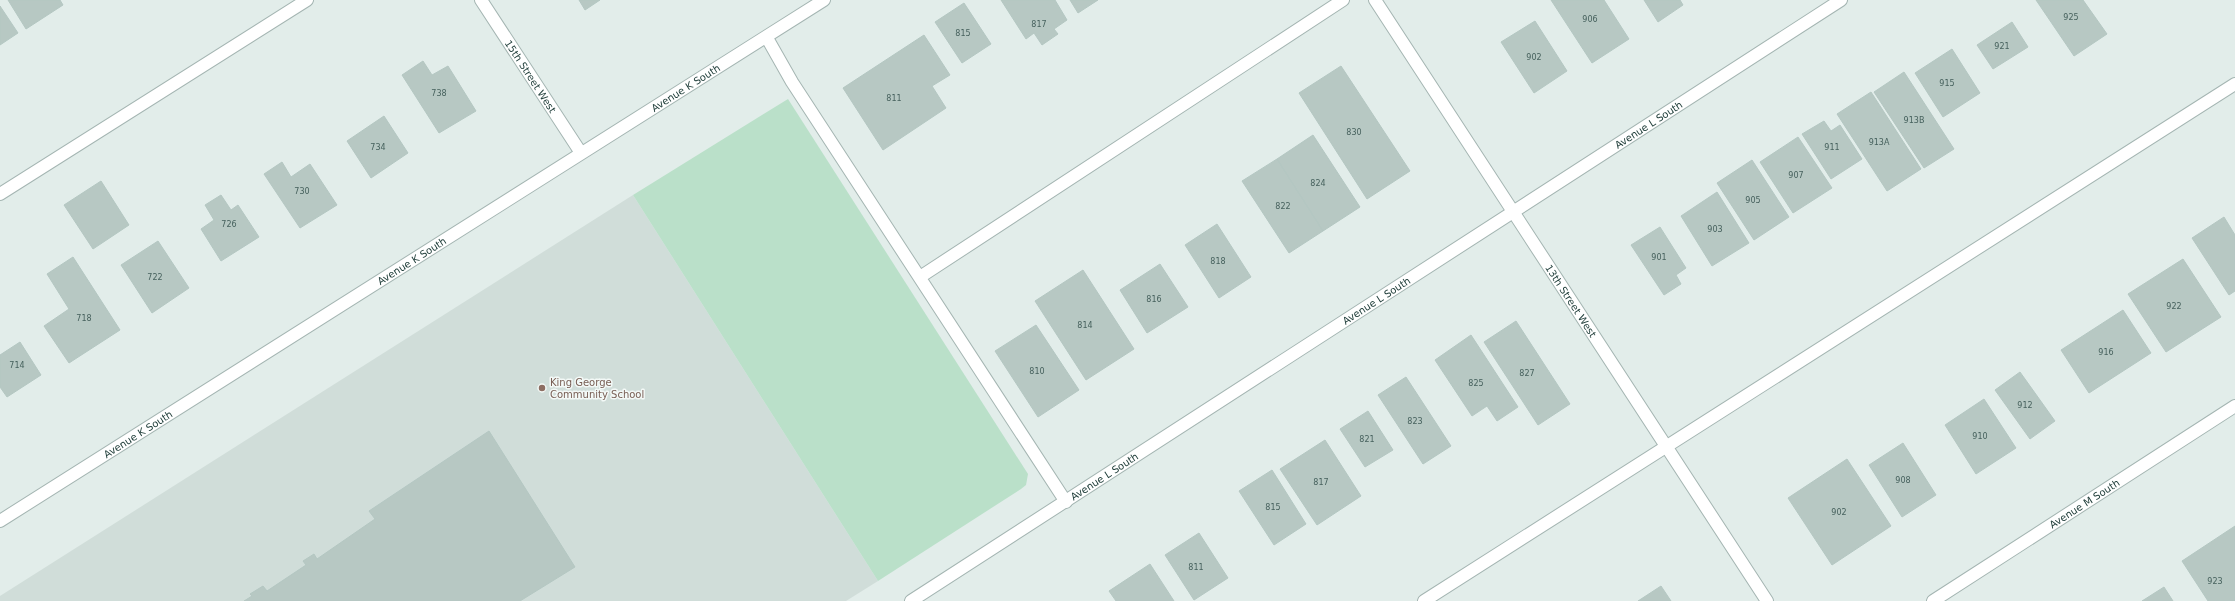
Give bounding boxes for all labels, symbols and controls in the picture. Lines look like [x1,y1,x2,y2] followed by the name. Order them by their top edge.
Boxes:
[2063,13,2079,22] house number: 925
[1582,15,1598,24] house number: 906
[1031,20,1047,29] house number: 817
[955,29,971,38] house number: 815
[503,38,559,115] street label: 15th Street West
[1994,42,2010,51] house number: 921
[1526,53,1542,62] house number: 902
[649,62,722,113] street label: Avenue K South
[1939,79,1955,88] house number: 915
[431,89,447,98] house number: 738
[886,94,902,103] house number: 811
[1613,99,1684,150] street label: Avenue L South
[1904,116,1924,125] house number: 913B
[1346,128,1362,137] house number: 830
[1869,138,1890,147] house number: 913A
[370,143,386,152] house number: 734
[1824,143,1840,152] house number: 911
[1788,171,1804,180] house number: 907
[1310,179,1326,188] house number: 824
[294,187,310,196] house number: 730
[1745,196,1761,205] house number: 905
[1275,202,1291,211] house number: 822
[221,220,237,229] house number: 726
[1707,225,1723,234] house number: 903
[375,235,448,287] street label: Avenue K South
[1651,253,1667,262] house number: 901
[1210,257,1226,266] house number: 818
[1543,262,1599,339] street label: 13th Street West
[147,273,163,282] house number: 722
[1340,274,1412,326] street label: Avenue L South
[1146,295,1162,304] house number: 816
[2166,302,2182,311] house number: 922
[76,314,92,323] house number: 718
[1077,321,1093,330] house number: 814
[2098,348,2114,357] house number: 916
[9,361,25,370] house number: 714
[1029,367,1045,376] house number: 810
[1519,369,1535,378] house number: 827
[550,377,644,400] place label: King George Community School
[1468,379,1484,388] house number: 825
[537,383,547,393] marker: King George Community School
[2017,401,2033,410] house number: 912
[101,408,174,460] street label: Avenue K South
[1407,417,1423,426] house number: 823
[1972,432,1988,441] house number: 910
[1359,435,1375,444] house number: 821
[1068,450,1140,502] street label: Avenue L South
[1895,476,1911,485] house number: 908
[2047,477,2121,530] street label: Avenue M South
[1313,478,1329,487] house number: 817
[1265,503,1281,512] house number: 815
[1831,508,1847,517] house number: 902
[1188,563,1204,572] house number: 811
[2207,577,2223,586] house number: 923

